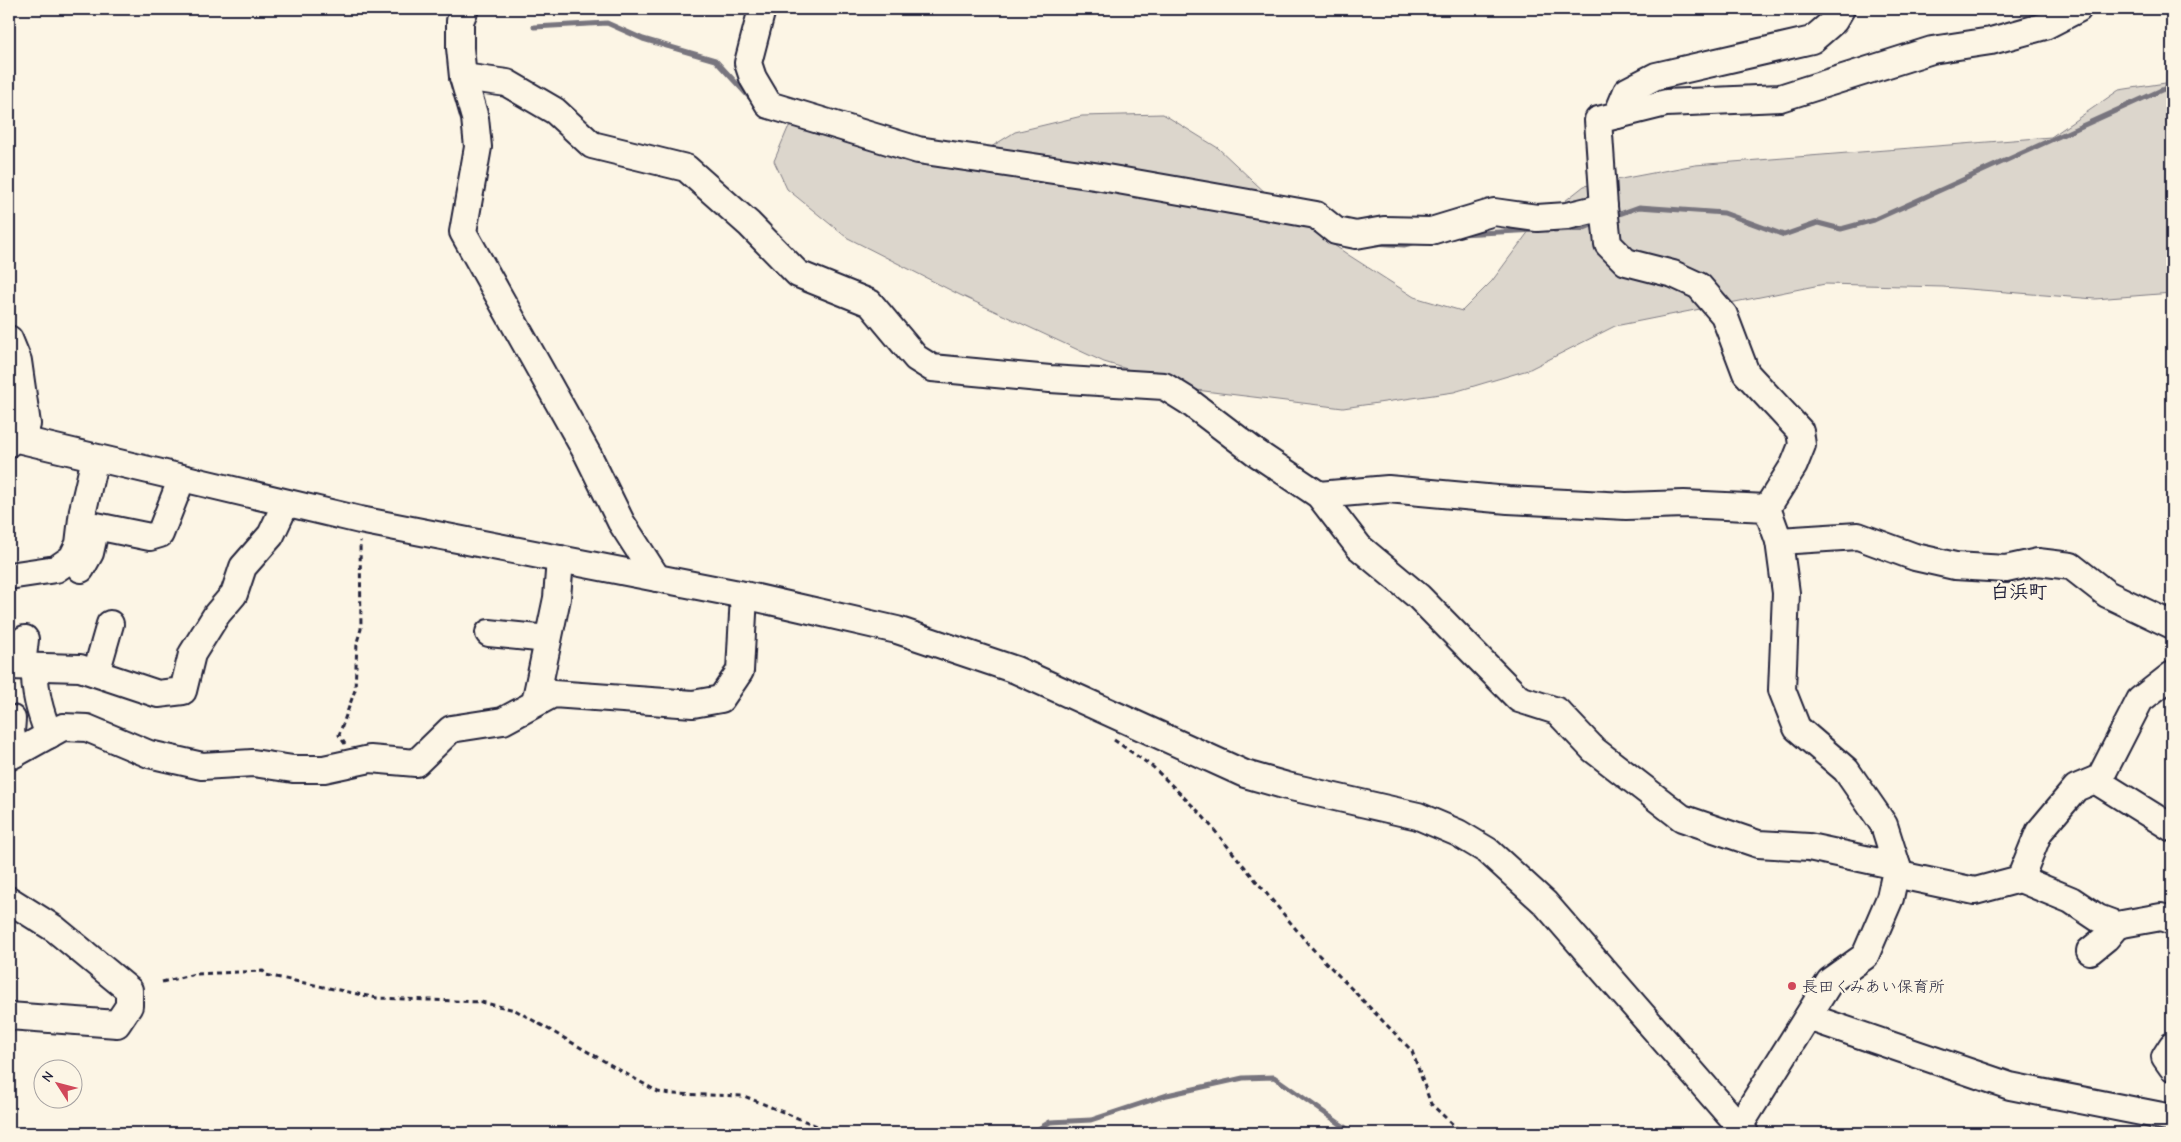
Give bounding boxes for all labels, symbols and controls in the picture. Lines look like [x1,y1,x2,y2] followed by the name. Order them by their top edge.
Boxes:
[1990,581,2048,603] district label: 白浜町
[1802,978,1945,996] place label: 長田くみあい保育所
[1786,980,1798,992] marker: 長田くみあい保育所
[32,1060,82,1110] north arrow
[38,1068,57,1085] text: N

